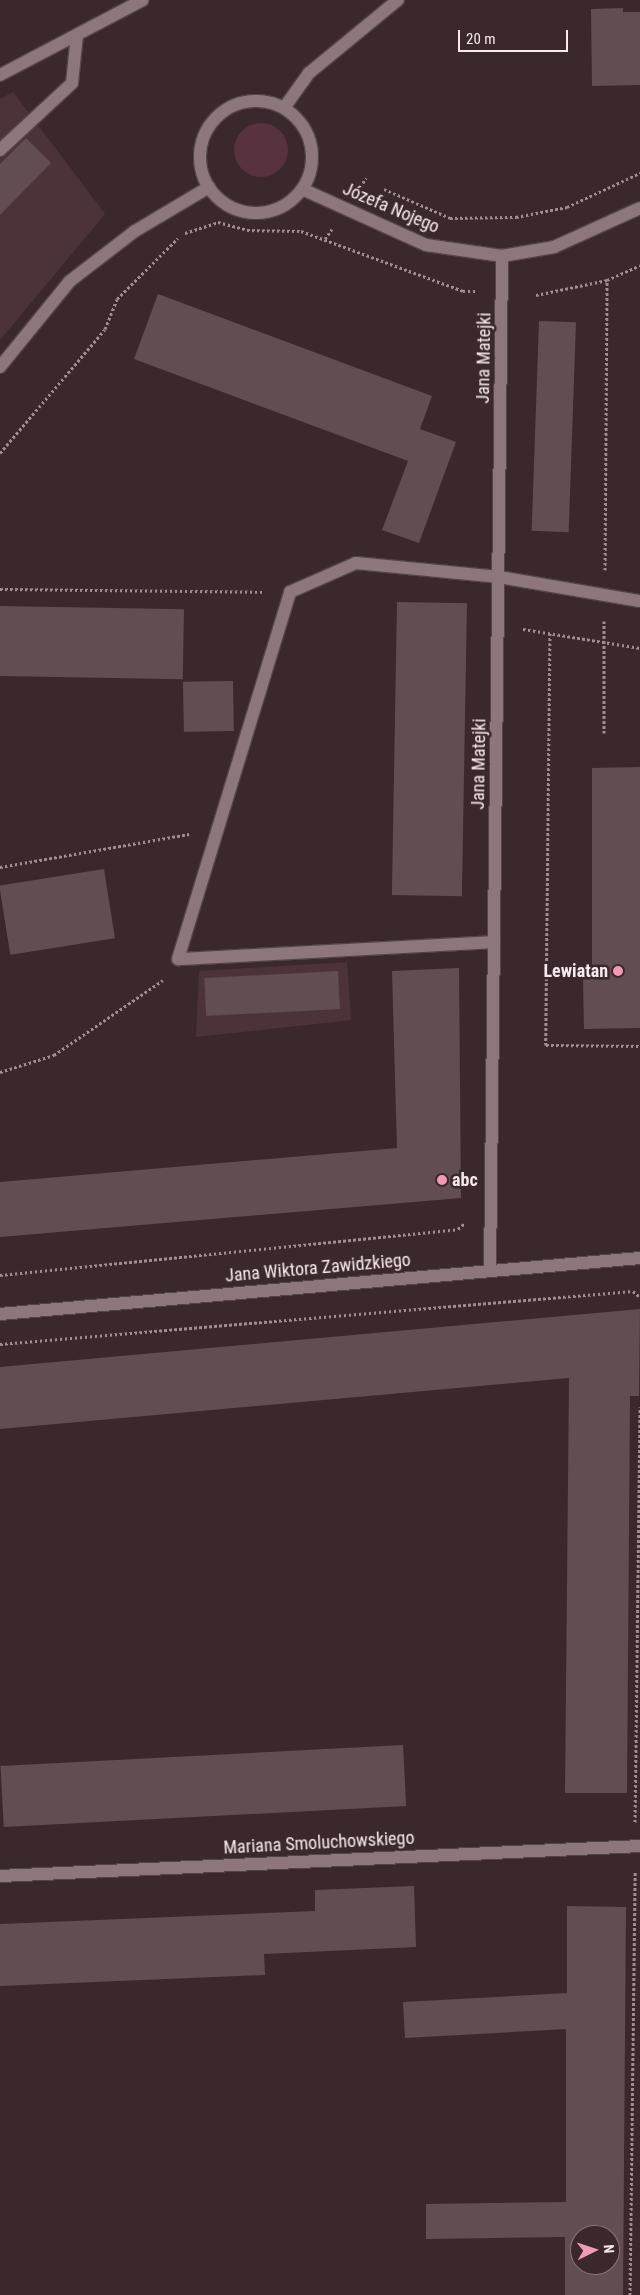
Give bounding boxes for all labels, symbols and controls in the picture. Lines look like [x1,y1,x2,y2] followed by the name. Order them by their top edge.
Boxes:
[460,20,570,52] scale bar
[466,30,496,48] text: 20 m
[339,178,443,238] street label: Józefa Nojego
[472,312,496,404] street label: Jana Matejki
[467,718,491,810] street label: Jana Matejki
[543,960,608,982] place label: Lewiatan
[612,965,624,977] marker: Lewiatan
[452,1169,478,1191] place label: abc
[436,1174,448,1186] marker: abc
[224,1249,412,1287] street label: Jana Wiktora Zawidzkiego
[223,1827,415,1859] street label: Mariana Smoluchowskiego
[570,2225,620,2275] north arrow
[601,2244,617,2254] text: N

